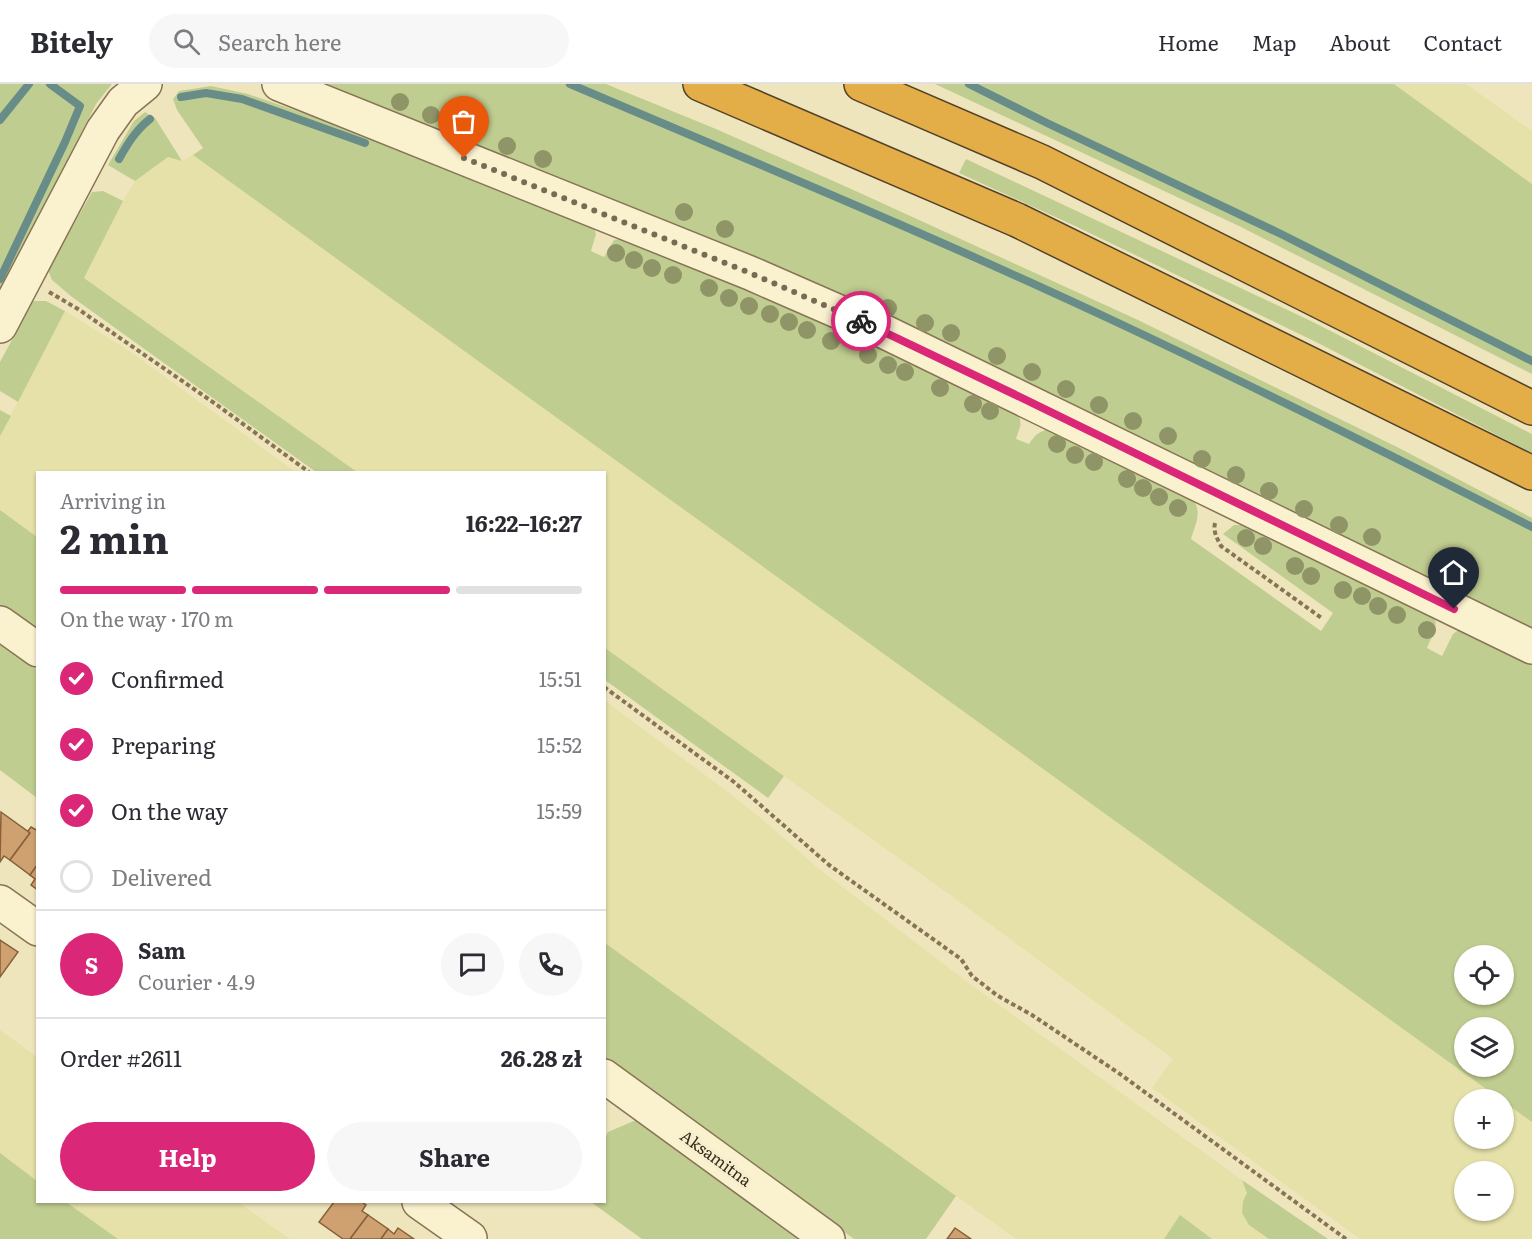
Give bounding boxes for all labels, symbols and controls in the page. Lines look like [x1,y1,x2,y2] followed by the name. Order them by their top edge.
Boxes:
[149,14,569,68] search box
[30,20,113,62] text: Bitely
[170,25,203,58] icon: search
[218,25,341,58] text: Search here
[1158,26,1219,57] text: Home
[1252,26,1296,57] text: Map
[1329,26,1391,57] text: About
[1424,26,1502,57] text: Contact
[438,96,489,158] pin
[447,105,480,138] icon: bag
[831,291,891,351] courier
[845,305,878,338] icon: bike
[60,485,166,515] text: Arriving in
[466,506,582,539] text: 16:22–16:27
[60,508,169,566] text: 2 min
[1428,547,1479,609] pin
[1437,556,1470,589] icon: home
[60,603,234,633] text: On the way · 170 m
[60,662,93,695] icon: check
[111,662,224,695] text: Confirmed
[539,663,582,693] text: 15:51
[60,728,93,761] icon: check
[111,728,215,761] text: Preparing
[537,729,582,759] text: 15:52
[60,794,93,827] icon: check
[111,794,228,827] text: On the way
[536,795,582,825] text: 15:59
[111,860,212,893] text: Delivered
[138,933,186,966] text: Sam
[441,933,504,996] button: chat
[519,933,582,996] button: phone
[1454,945,1514,1221] map controls
[1454,945,1514,1005] button: locate
[85,948,98,981] text: S
[138,966,255,996] text: Courier · 4.9
[1454,1017,1514,1077] button: layers
[60,1041,182,1074] text: Order #2611
[501,1041,582,1074] text: 26.28 zł
[1454,1089,1514,1149] button: +
[60,1122,315,1191] button: Help
[327,1122,582,1191] button: Share
[676,1123,757,1191] street label: Aksamitna
[1454,1161,1514,1221] button: −

